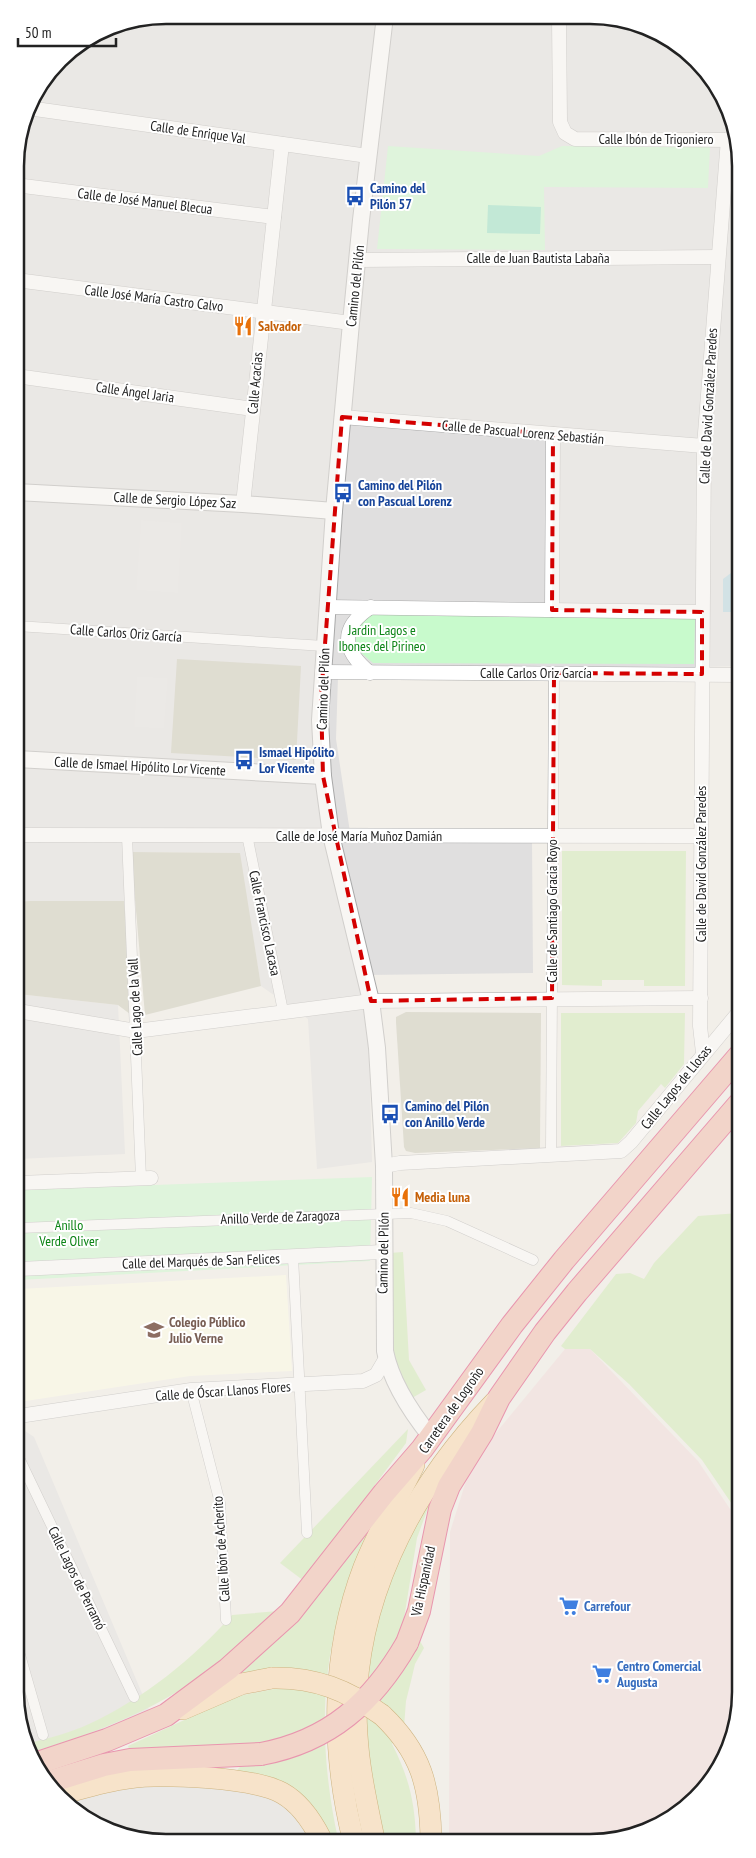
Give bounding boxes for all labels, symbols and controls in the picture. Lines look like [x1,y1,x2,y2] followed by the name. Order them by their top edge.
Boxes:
[18,15,115,47] scale bar
[25,23,51,42] text: 50 m
[149,116,248,148] street label: Calle de Enrique Val
[599,130,713,148] street label: Calle Ibón de Trigoniero
[370,179,426,213] place label: Camino del Pilón 57
[77,184,213,218] street label: Calle de José Manuel Blecua
[344,185,366,207] bus stop icon: Camino del Pilón 57
[342,244,368,328] street label: Camino del Pilón
[466,249,610,267] street label: Calle de Juan Bautista Labaña
[84,281,224,315] street label: Calle José María Castro Calvo
[232,315,254,337] restaurant icon: Salvador
[258,317,302,335] place label: Salvador
[695,327,721,485] street label: Calle de David González Paredes
[243,351,267,415] street label: Calle Acacias
[95,378,175,406] street label: Calle Ángel Jaria
[441,416,605,448] street label: Calle de Pascual Lorenz Sebastián
[358,476,452,510] place label: Camino del Pilón con Pascual Lorenz
[332,482,354,504] bus stop icon: Camino del Pilón con Pascual Lorenz
[113,488,237,512] street label: Calle de Sergio López Saz
[70,620,182,646] street label: Calle Carlos Oriz García
[338,621,426,655] park label: Jardin Lagos e Ibones del Pirineo
[313,648,333,730] street label: Camino del Pilón
[480,664,592,682] street label: Calle Carlos Oriz García
[259,743,335,777] place label: Ismael Hipólito Lor Vicente
[233,749,255,771] bus stop icon: Ismael Hipólito Lor Vicente
[54,753,226,779] street label: Calle de Ismael Hipólito Lor Vicente
[692,786,710,942] street label: Calle de David González Paredes
[276,827,442,845] street label: Calle de José María Muñoz Damián
[543,839,561,983] street label: Calle de Santiago Gracia Royo
[245,869,285,977] street label: Calle Francisco Lacasa
[123,957,147,1056] street label: Calle Lago de la Vall
[637,1041,716,1133] street label: Calle Lagos de Llosas
[405,1097,489,1131] place label: Camino del Pilón con Anillo Verde
[379,1103,401,1125] bus stop icon: Camino del Pilón con Anillo Verde
[389,1186,411,1208] restaurant icon: Media luna
[415,1188,470,1206] place label: Media luna
[220,1206,340,1228] street label: Anillo Verde de Zaragoza
[373,1212,393,1294] street label: Camino del Pilón
[38,1216,99,1250] park label: Anillo Verde Oliver
[122,1249,280,1273] street label: Calle del Marqués de San Felices
[168,1313,246,1347] place label: Colegio Público Julio Verne
[143,1319,165,1341] school or university icon: Colegio Público Julio Verne
[415,1363,487,1457] street label: Carretera de Logroño
[155,1377,292,1405] street label: Calle de Óscar Llanos Flores
[208,1495,234,1603] street label: Calle Ibón de Acherito
[44,1523,110,1633] street label: Calle Lagos de Perramó
[407,1544,439,1619] street label: Vía Hispanidad
[558,1595,580,1617] supermarket icon: Carrefour
[584,1597,631,1615] place label: Carrefour
[616,1657,702,1691] place label: Centro Comercial Augusta
[591,1663,613,1685] supermarket icon: Centro Comercial Augusta

